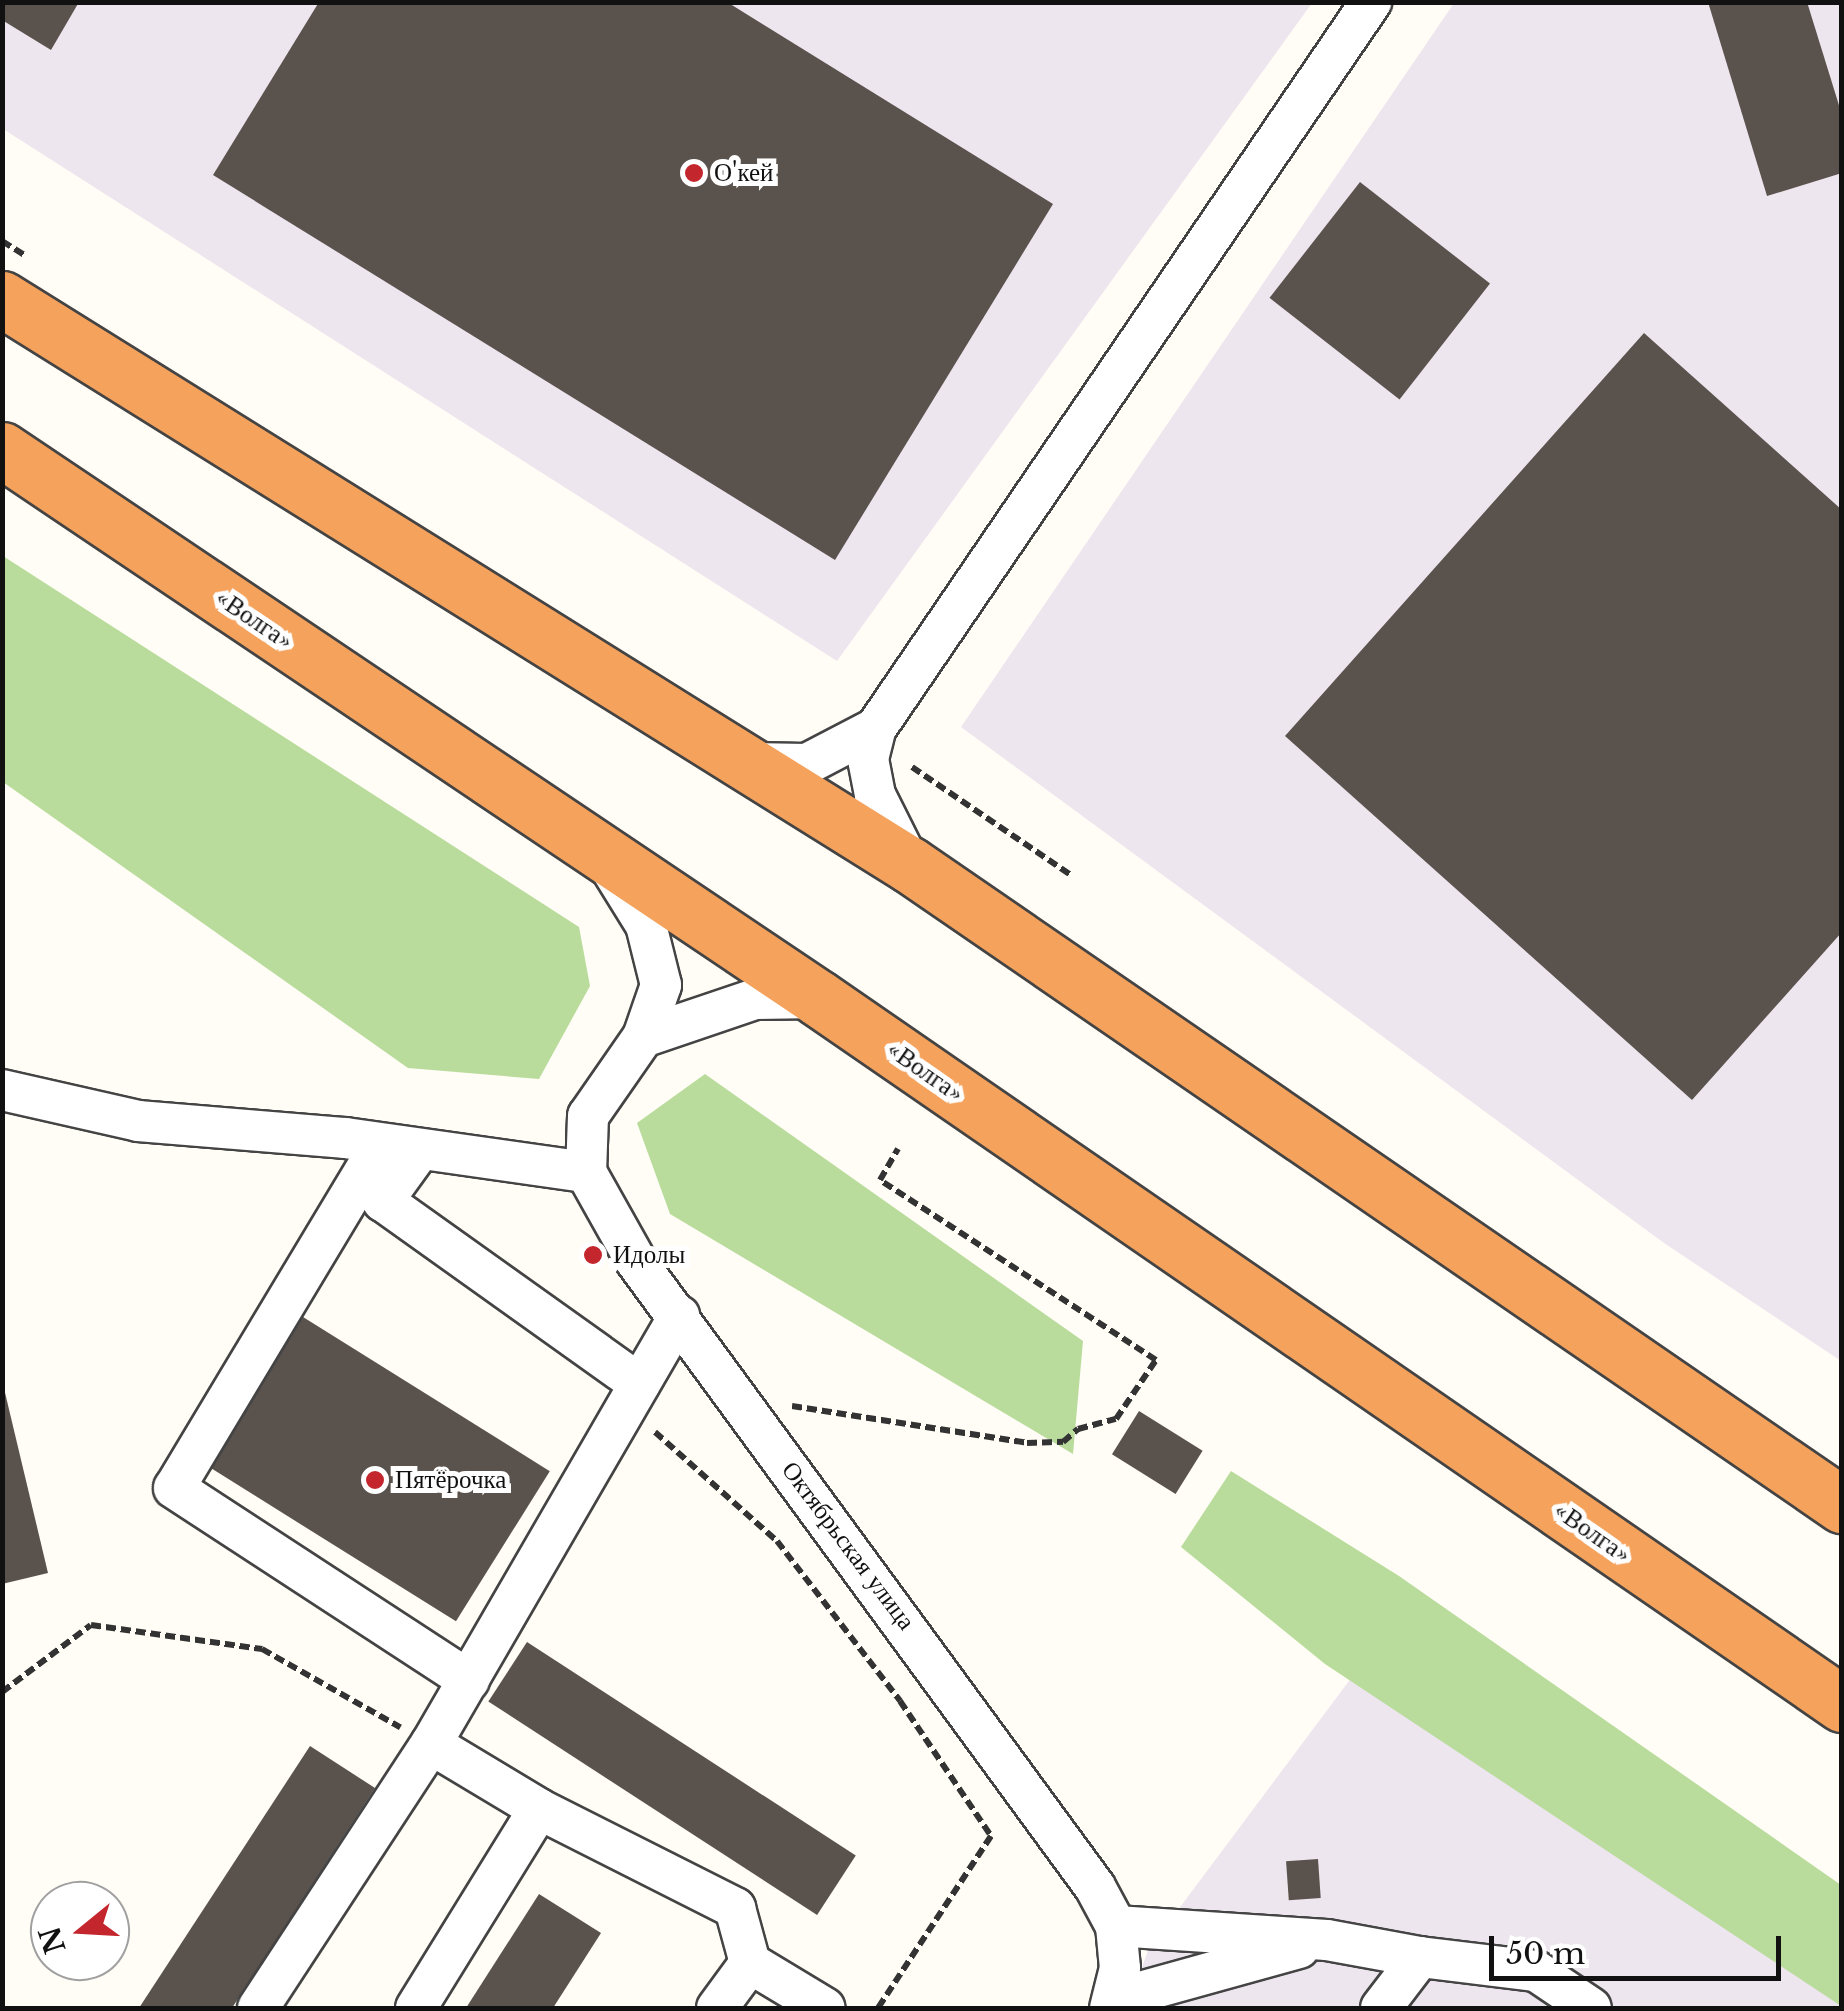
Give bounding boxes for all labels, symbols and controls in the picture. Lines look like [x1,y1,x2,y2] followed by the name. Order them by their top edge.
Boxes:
[714,158,773,188] place label: О'кей
[683,162,705,184] marker: О'кей
[209,583,299,657] street label: «Волга»
[881,1035,969,1109] street label: «Волга»
[613,1240,685,1270] place label: Идолы
[582,1244,604,1266] marker: Идолы
[775,1456,921,1636] street label: Октябрьская улица
[395,1465,506,1495] place label: Пятёрочка
[364,1469,386,1491] marker: Пятёрочка
[1548,1496,1636,1570] street label: «Волга»
[30,1881,130,1981] north arrow
[1494,1916,1786,1978] scale bar
[32,1922,74,1958] text: N
[1506,1935,1585,1972] text: 50 m

